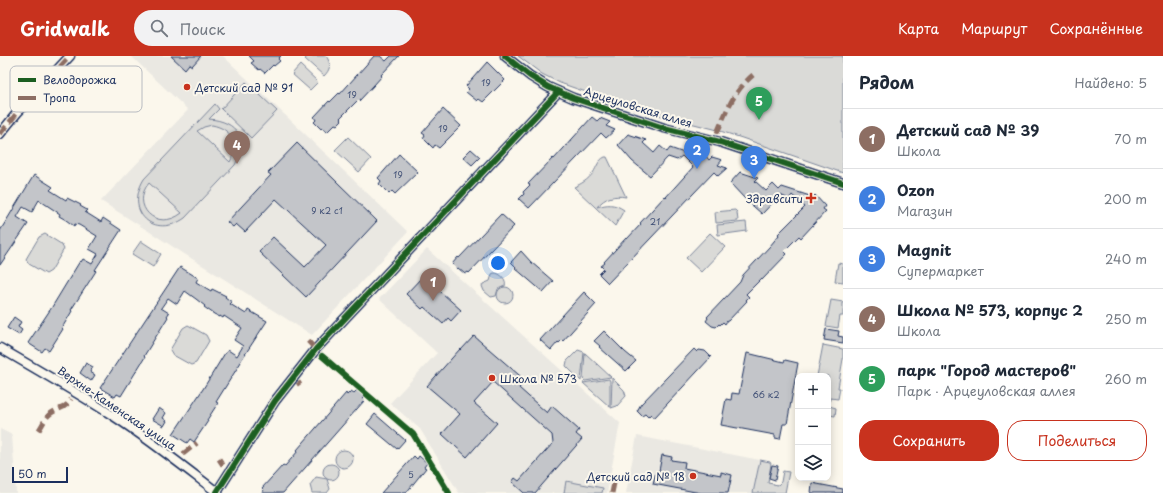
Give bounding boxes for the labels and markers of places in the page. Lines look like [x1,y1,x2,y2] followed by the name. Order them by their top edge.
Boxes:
[194,79,293,96] place label: Детский сад № 91
[182,82,192,92] marker: Детский сад № 91
[746,87,772,120] pin: 5
[224,131,250,164] pin: 4
[684,136,710,169] pin: 2
[741,146,767,179] pin: 3
[745,190,803,207] place label: Здравсити
[806,193,816,203] marker: Здравсити
[420,268,446,301] pin: 1
[500,370,577,387] place label: Школа № 573
[487,373,497,383] marker: Школа № 573
[586,468,685,485] place label: Детский сад № 18
[688,471,698,481] marker: Детский сад № 18

